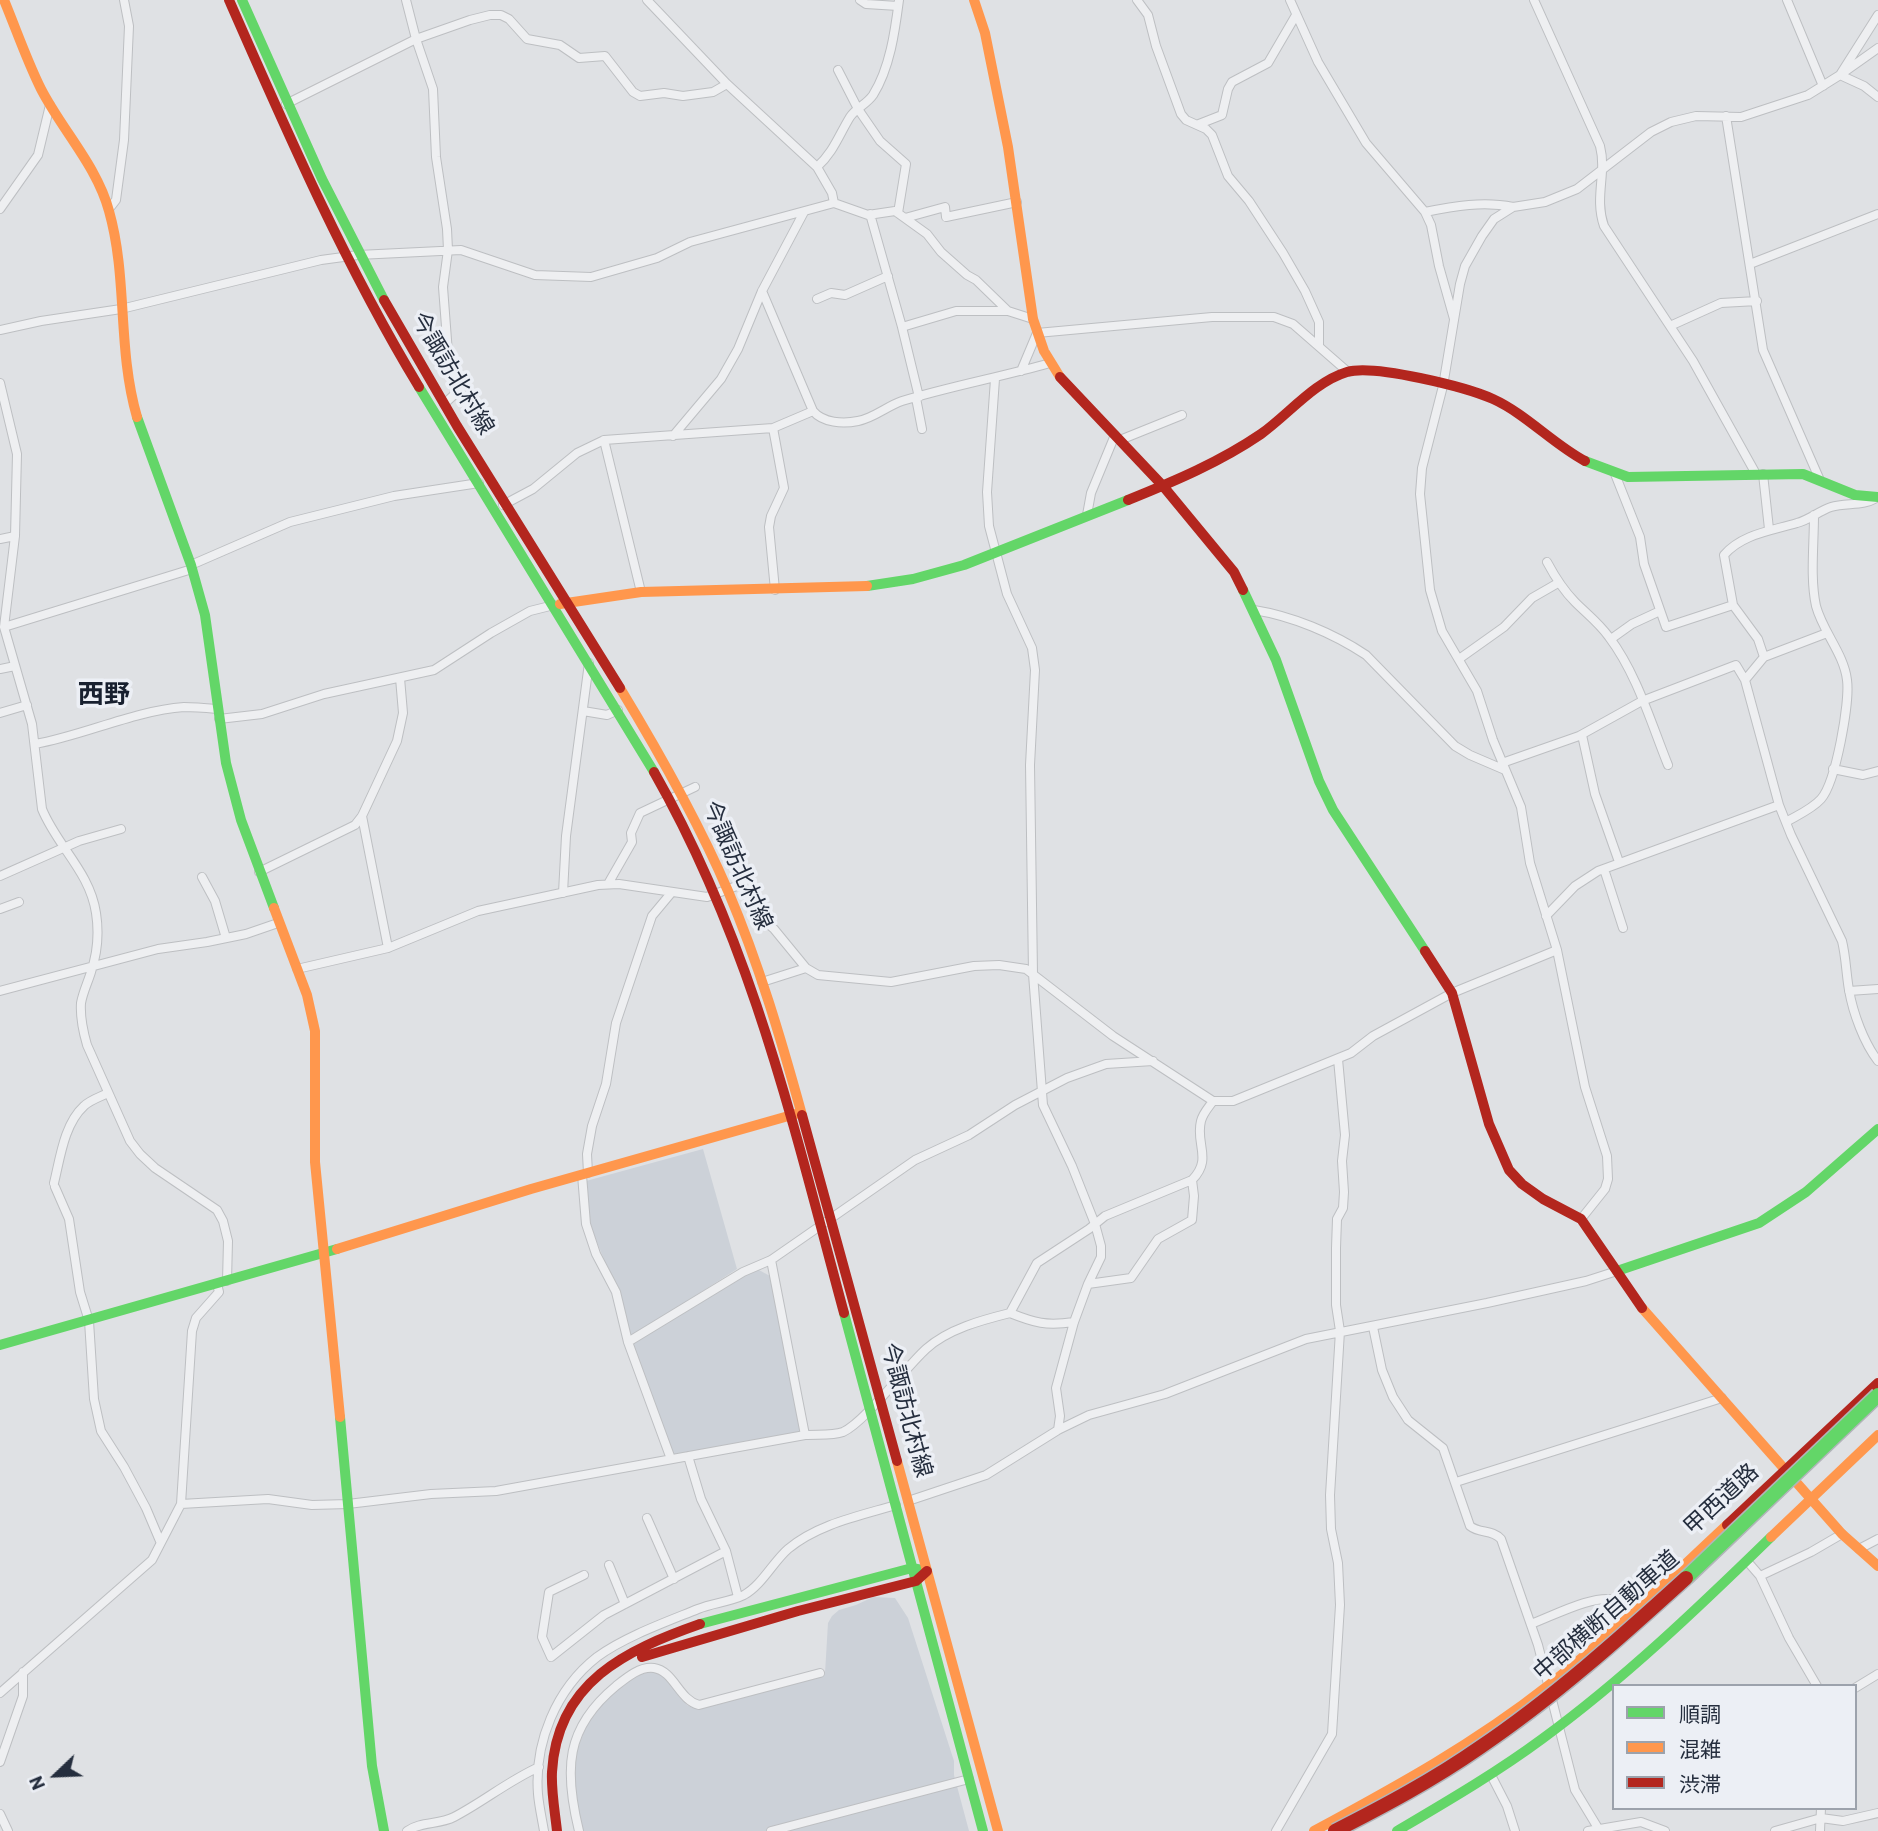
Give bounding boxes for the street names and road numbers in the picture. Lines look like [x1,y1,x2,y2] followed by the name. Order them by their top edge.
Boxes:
[406,307,500,439] street label: 今諏訪北村線
[697,796,779,934] street label: 今諏訪北村線
[876,1340,938,1480] street label: 今諏訪北村線
[1678,1458,1764,1540] street label: 甲西道路
[1528,1544,1684,1686] street label: 中部横断自動車道

